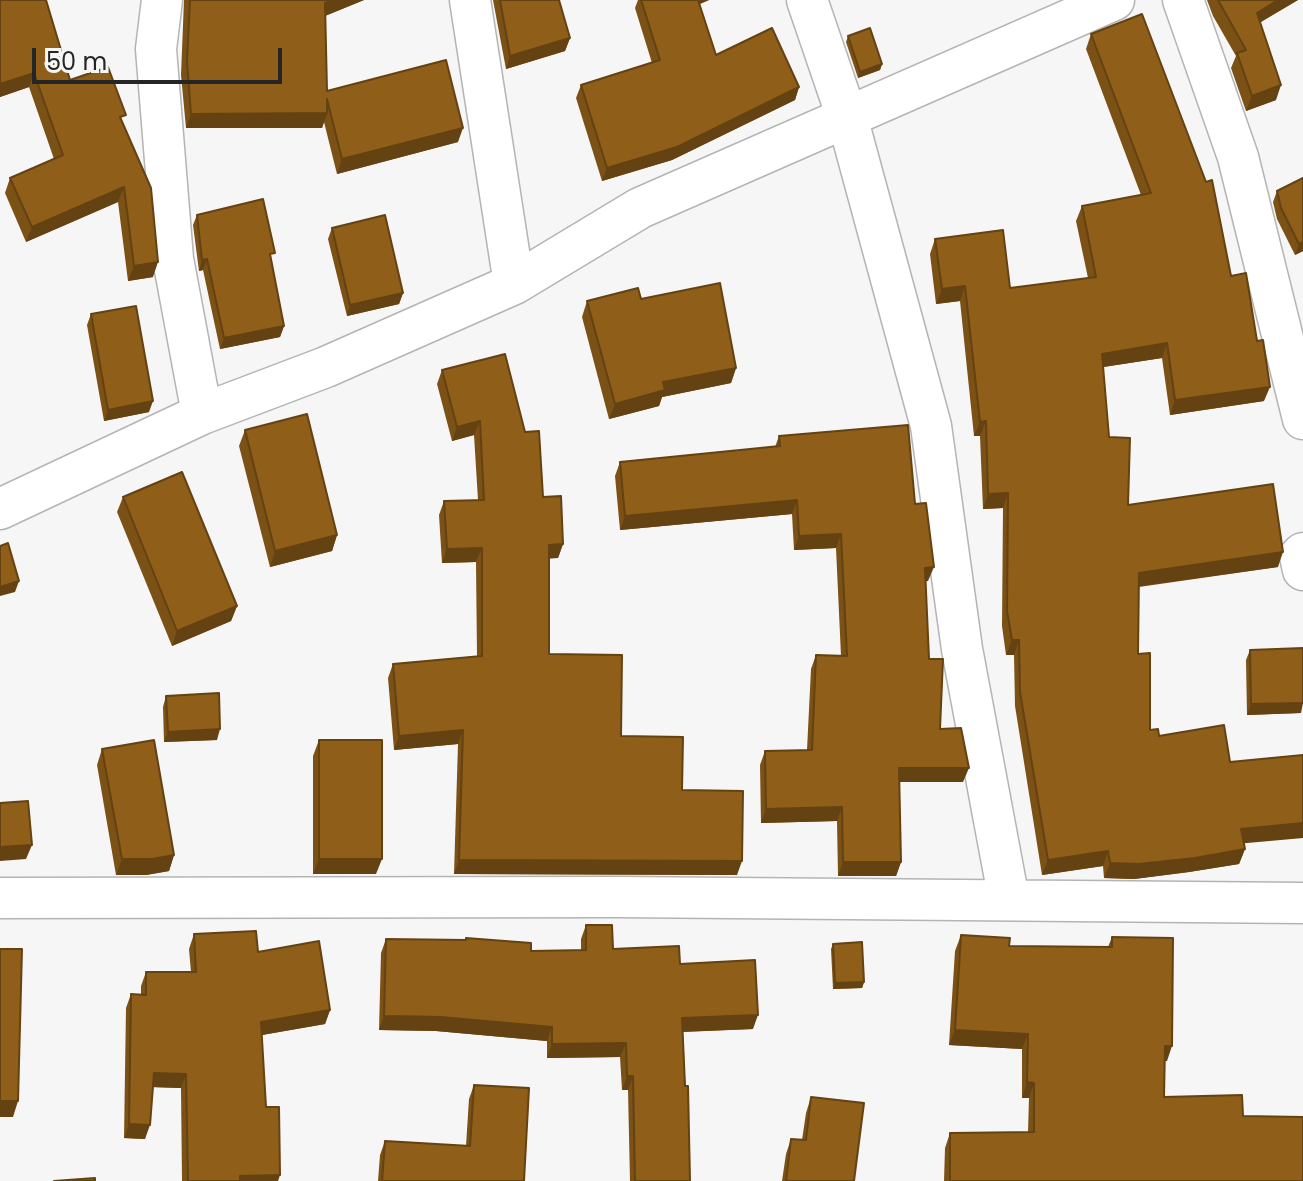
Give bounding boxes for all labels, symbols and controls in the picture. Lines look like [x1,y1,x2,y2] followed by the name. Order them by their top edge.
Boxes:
[36,32,286,82] scale bar
[46,45,107,78] text: 50 m

